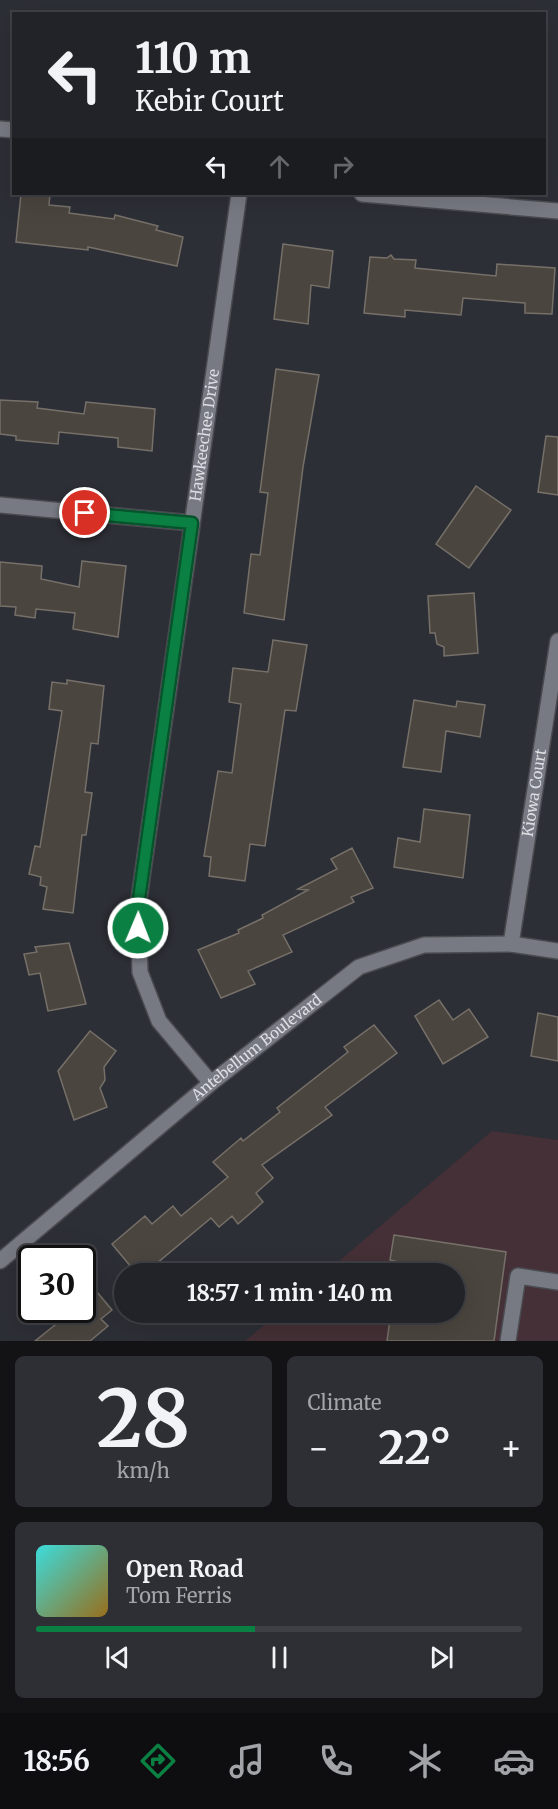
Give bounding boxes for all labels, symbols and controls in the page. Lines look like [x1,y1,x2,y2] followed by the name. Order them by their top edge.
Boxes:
[135,32,251,84] text: 110 m
[36,36,114,114] icon: left
[135,84,284,118] text: Kebir Court
[200,150,233,183] icon: left
[263,150,296,183] icon: ahead
[326,150,359,183] icon: right
[186,368,223,503] street label: Hawkeechee Drive
[59,487,110,538] pin
[68,496,101,529] icon: arrive
[518,747,550,838] street label: Kiowa Court
[106,896,170,960] position arrow
[187,990,325,1105] street label: Antebellum Boulevard
[18,1245,96,1323] speed limit sign: 30
[187,1279,392,1307] text: 18:57 · 1 min · 140 m
[96,1370,190,1468] text: 28
[308,1390,382,1415] text: Climate
[378,1420,451,1476] text: 22°
[308,1428,330,1469] text: −
[500,1428,522,1469] text: +
[117,1458,170,1483] text: km/h
[126,1555,244,1583] text: Open Road
[126,1583,232,1608] text: Tom Ferris
[101,1641,134,1674] icon: previous
[263,1641,296,1674] icon: pause
[425,1641,458,1674] icon: next
[137,1740,179,1782] icon: directions
[226,1740,268,1782] icon: music
[315,1740,357,1782] icon: phone
[404,1740,446,1782] icon: climate
[493,1740,535,1782] icon: car
[23,1744,90,1778] text: 18:56

